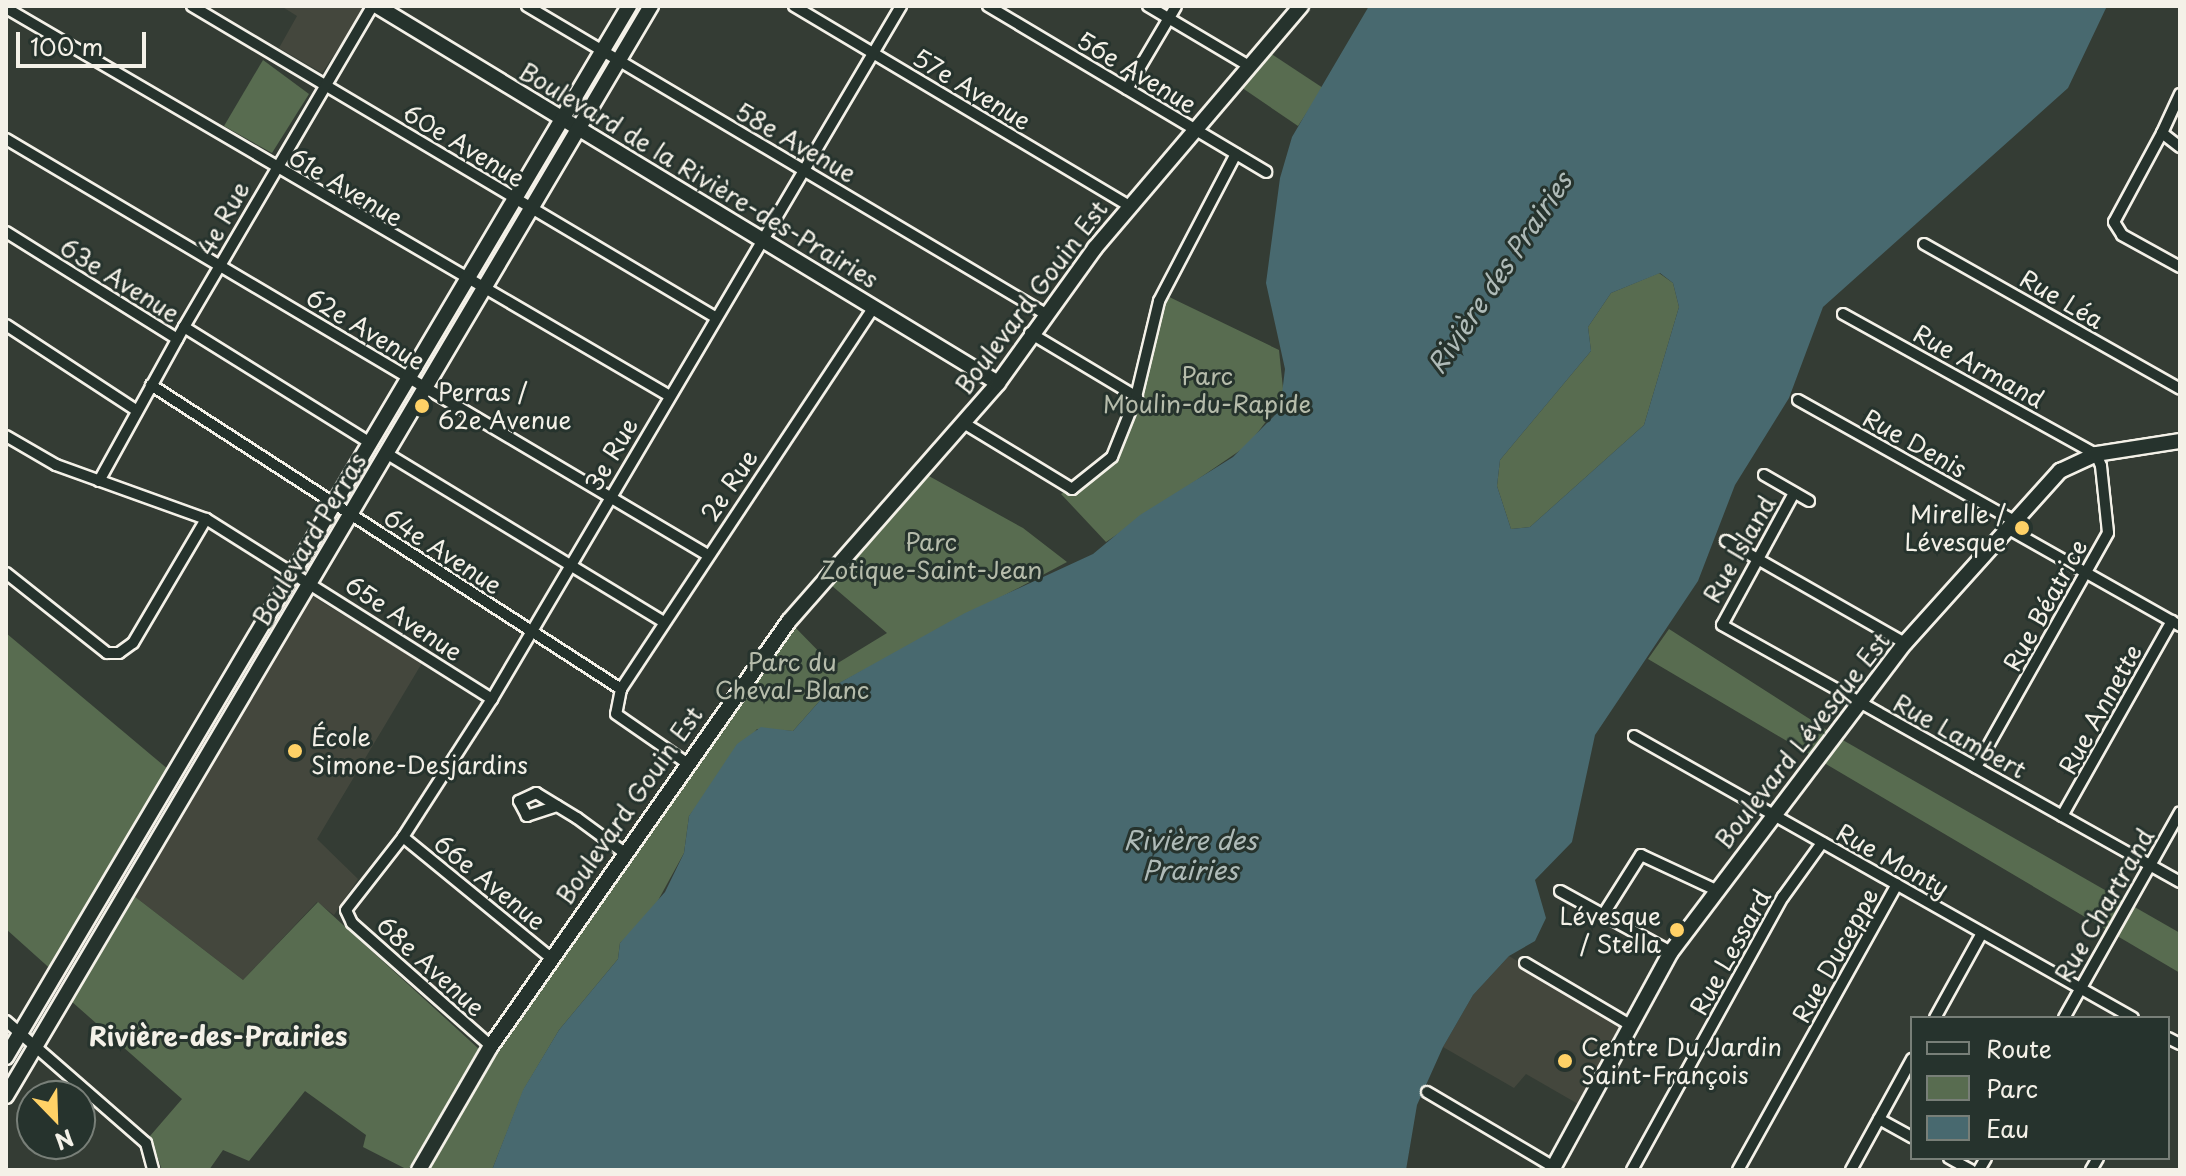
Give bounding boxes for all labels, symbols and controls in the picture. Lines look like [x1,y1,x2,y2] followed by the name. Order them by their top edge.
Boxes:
[20,16,150,66] scale bar
[1072,25,1202,119] street label: 56e Avenue
[30,28,103,64] text: 100 m
[909,43,1035,135] street label: 57e Avenue
[514,56,884,294] street label: Boulevard de la Rivière-des-Prairies
[731,96,861,188] street label: 58e Avenue
[398,97,530,193] street label: 60e Avenue
[283,141,409,233] street label: 61e Avenue
[1419,165,1579,381] water label: Rivière des Prairies
[191,176,255,260] street label: 4e Rue
[949,195,1113,399] street label: Boulevard Gouin Est
[55,232,185,328] street label: 63e Avenue
[2014,263,2110,335] street label: Rue Léa
[301,282,431,376] street label: 62e Avenue
[1908,318,2050,414] street label: Rue Armand
[1103,362,1311,418] park label: Parc Moulin-du-Rapide
[438,378,572,434] place label: Perras / 62e Avenue
[413,397,431,415] marker: Perras / 62e Avenue
[1858,403,1972,483] street label: Rue Denis
[578,412,644,496] street label: 3e Rue
[694,443,764,527] street label: 2e Rue
[246,448,372,630] street label: Boulevard Perras
[1696,490,1782,608] street label: Rue Island
[1905,500,2006,556] place label: Mirelle / Lévesque
[378,502,508,600] street label: 64e Avenue
[2013,519,2031,537] marker: Mirelle / Lévesque
[820,528,1042,584] park label: Parc Zotique-Saint-Jean
[1997,534,2093,676] street label: Rue Béatrice
[340,569,468,667] street label: 65e Avenue
[1708,626,1896,854] street label: Boulevard Lévesque Est
[2052,638,2148,780] street label: Rue Annette
[715,648,869,704] park label: Parc du Cheval-Blanc
[1888,687,2032,785] street label: Rue Lambert
[550,701,708,909] street label: Boulevard Gouin Est
[311,723,528,779] place label: École Simone-Desjardins
[286,742,304,760] marker: École Simone-Desjardins
[1831,817,1955,903] street label: Rue Monty
[2048,822,2160,988] street label: Rue Chartrand
[1123,824,1257,886] water label: Rivière des Prairies
[428,828,552,936] street label: 66e Avenue
[1786,882,1884,1028] street label: Rue Duceppe
[1683,883,1777,1021] street label: Rue Lessard
[1560,902,1661,958] place label: Lévesque / Stella
[371,910,491,1022] street label: 68e Avenue
[1668,921,1686,939] marker: Lévesque / Stella
[1910,1016,2170,1160] legend
[89,1020,347,1052] district label: Rivière-des-Prairies
[1986,1030,2052,1066] text: Route
[1581,1033,1782,1089] place label: Centre Du Jardin Saint-François
[1556,1052,1574,1070] marker: Centre Du Jardin Saint-François
[1986,1070,2038,1106] text: Parc
[16,1080,96,1160] north arrow
[1986,1110,2029,1146] text: Eau
[50,1122,79,1159] text: N

